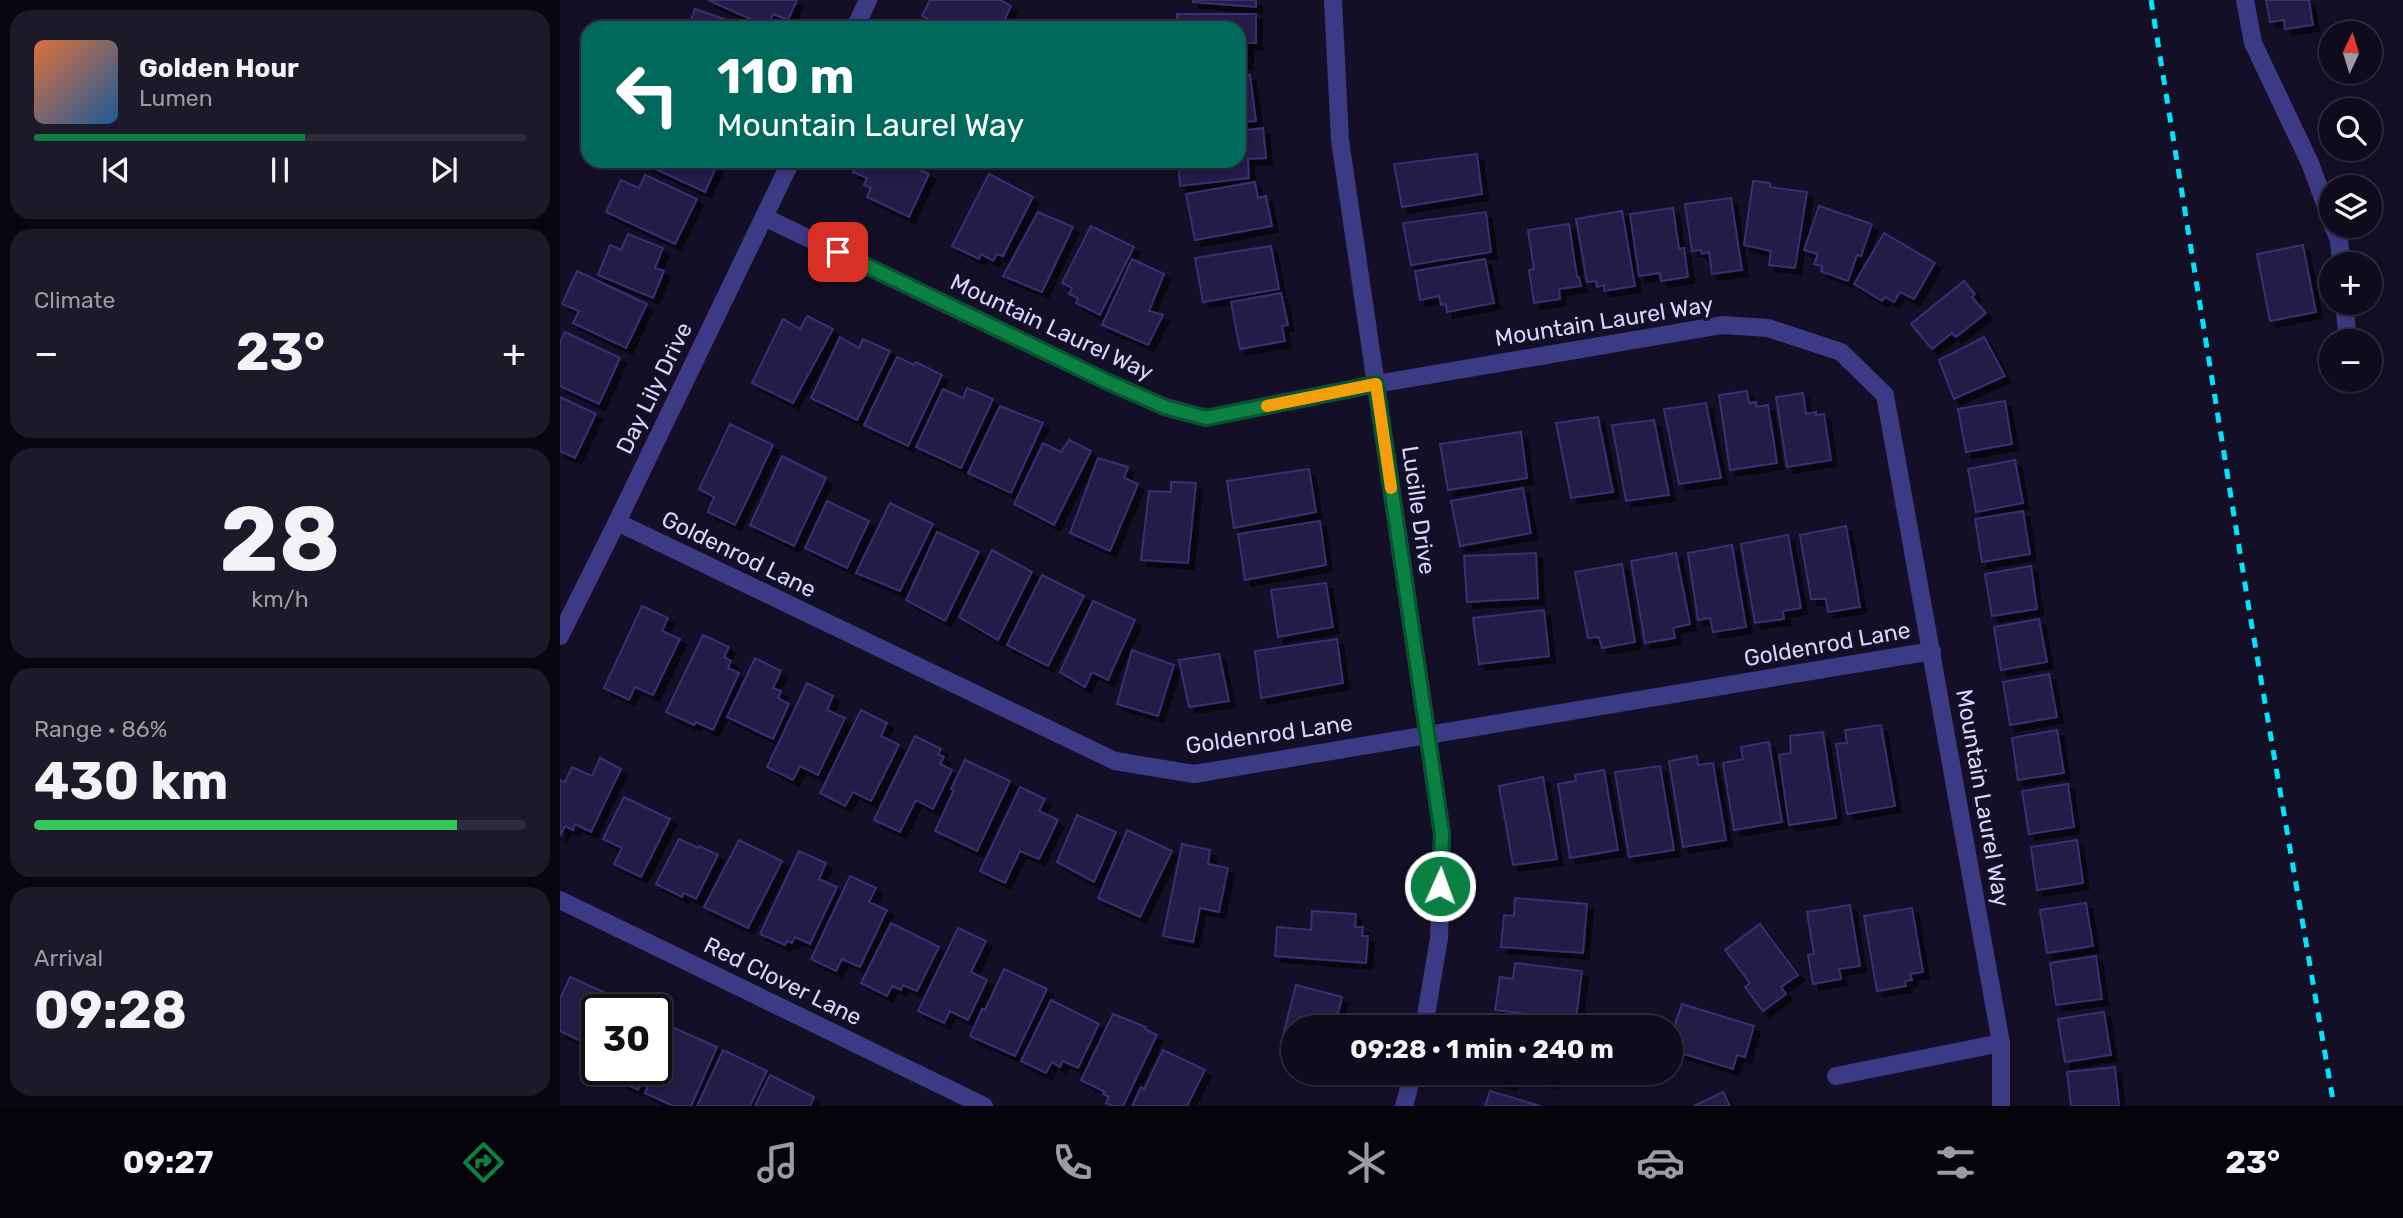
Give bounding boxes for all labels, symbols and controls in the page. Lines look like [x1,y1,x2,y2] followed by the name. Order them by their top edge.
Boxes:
[2319,21,2382,84] north arrow
[2319,21,2382,392] map controls
[717,47,854,105] text: 110 m
[602,49,693,140] icon: left
[139,53,299,84] text: Golden Hour
[139,84,213,112] text: Lumen
[2319,98,2382,161] button: search
[717,106,1024,144] text: Mountain Laurel Way
[97,151,135,189] icon: previous
[261,151,299,189] icon: pause
[425,151,463,189] icon: next
[2319,175,2382,238] button: layers
[808,222,868,282] pin
[819,233,857,271] icon: arrive
[2319,252,2382,315] button: +
[946,268,1158,386] street label: Mountain Laurel Way
[34,286,115,314] text: Climate
[1493,290,1715,352] street label: Mountain Laurel Way
[610,318,698,458] street label: Day Lily Drive
[236,321,325,383] text: 23°
[2319,329,2382,392] button: −
[34,330,59,376] text: −
[502,330,526,376] text: +
[1396,444,1442,576] street label: Lucille Drive
[220,485,340,593] text: 28
[657,504,821,604] street label: Goldenrod Lane
[251,585,309,613] text: km/h
[1742,616,1912,672] street label: Goldenrod Lane
[1950,687,2016,909] street label: Mountain Laurel Way
[1184,708,1354,760] street label: Goldenrod Lane
[34,715,167,743] text: Range · 86%
[34,750,228,812] text: 430 km
[1403,849,1477,923] position arrow
[699,931,867,1031] street label: Red Clover Lane
[34,944,103,972] text: Arrival
[34,979,187,1041] text: 09:28
[581,994,672,1085] speed limit sign: 30
[1350,1034,1614,1065] text: 09:28 · 1 min · 240 m
[459,1138,508,1187] icon: directions
[753,1138,802,1187] icon: music
[1048,1138,1097,1187] icon: phone
[1342,1138,1391,1187] icon: climate
[1636,1138,1685,1187] icon: car
[1931,1138,1980,1187] icon: filters
[123,1143,213,1181] text: 09:27
[2225,1143,2280,1181] text: 23°

